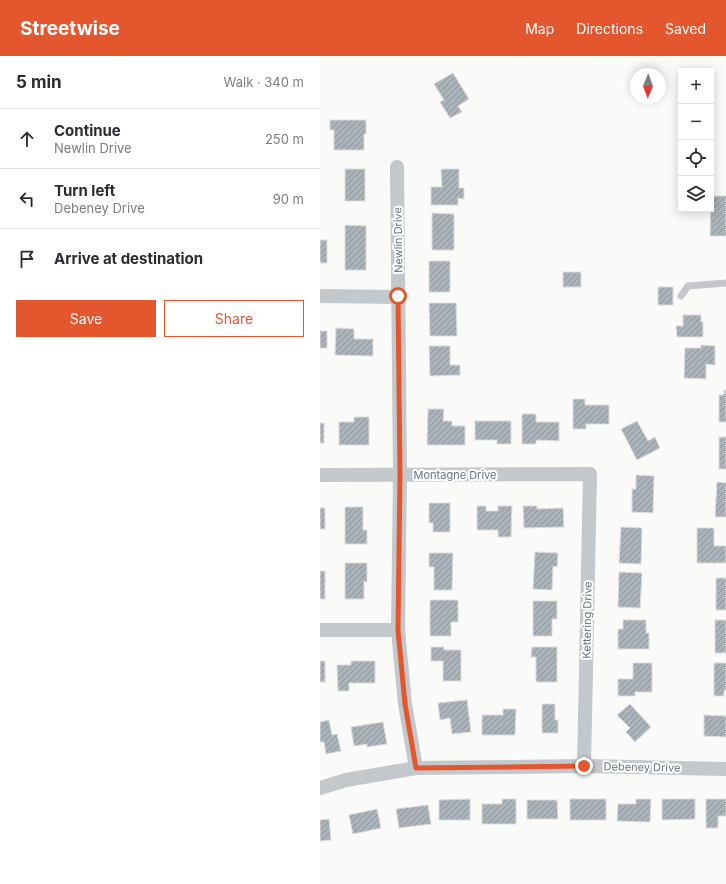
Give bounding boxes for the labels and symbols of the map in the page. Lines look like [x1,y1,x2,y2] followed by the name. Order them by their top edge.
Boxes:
[630,68,666,104] north arrow
[390,207,406,273] street label: Newlin Drive
[389,287,407,305] route start
[414,468,496,482] street label: Montagne Drive
[579,581,595,659] street label: Kettering Drive
[575,757,593,775] route end
[603,759,681,775] street label: Debeney Drive

